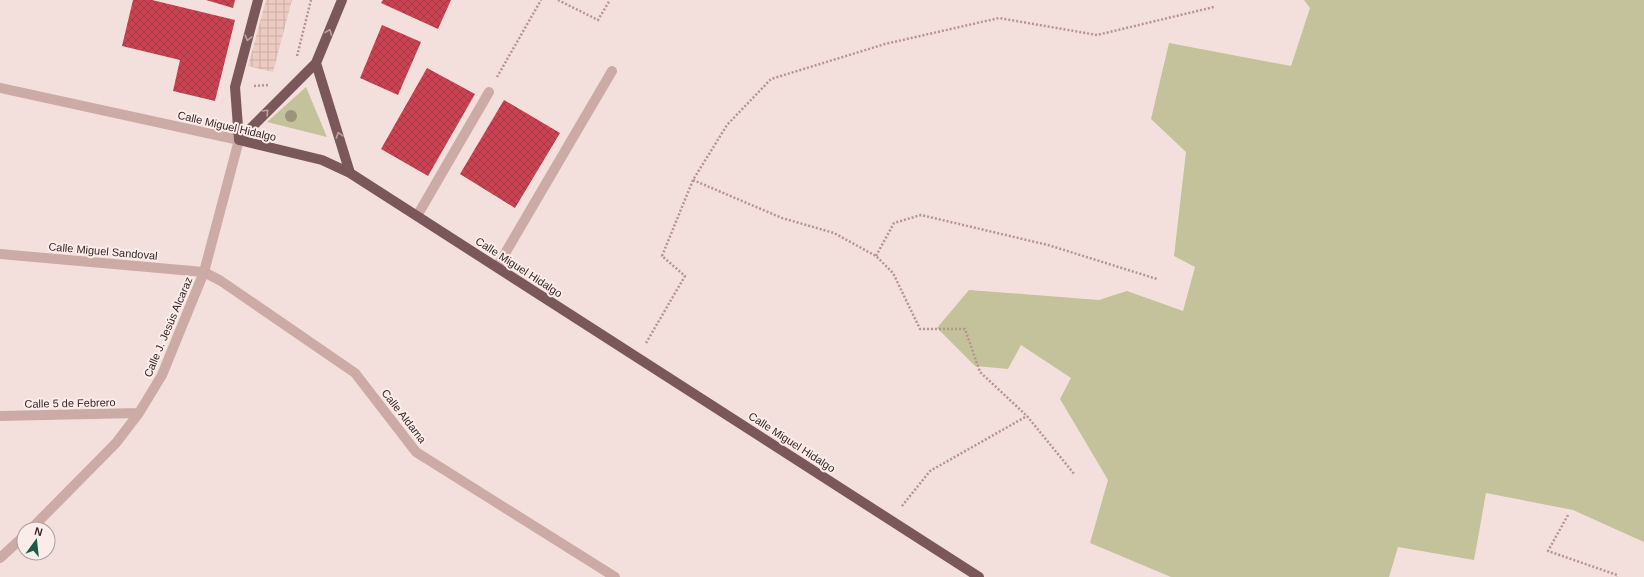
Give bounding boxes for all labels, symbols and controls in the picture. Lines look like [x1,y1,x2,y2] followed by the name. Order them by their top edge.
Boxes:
[324,28,332,35] one-way arrow
[245,34,253,41] one-way arrow
[176,109,278,143] street label: Calle Miguel Hidalgo
[261,109,269,117] one-way arrow
[335,132,343,139] one-way arrow
[473,234,565,300] street label: Calle Miguel Hidalgo
[48,240,158,262] street label: Calle Miguel Sandoval
[141,275,195,379] street label: Calle J. Jesús Alcaraz
[379,387,429,446] street label: Calle Aldama
[24,396,116,410] street label: Calle 5 de Febrero
[746,409,838,475] street label: Calle Miguel Hidalgo
[16,521,56,561] north arrow
[33,525,44,538] text: N

